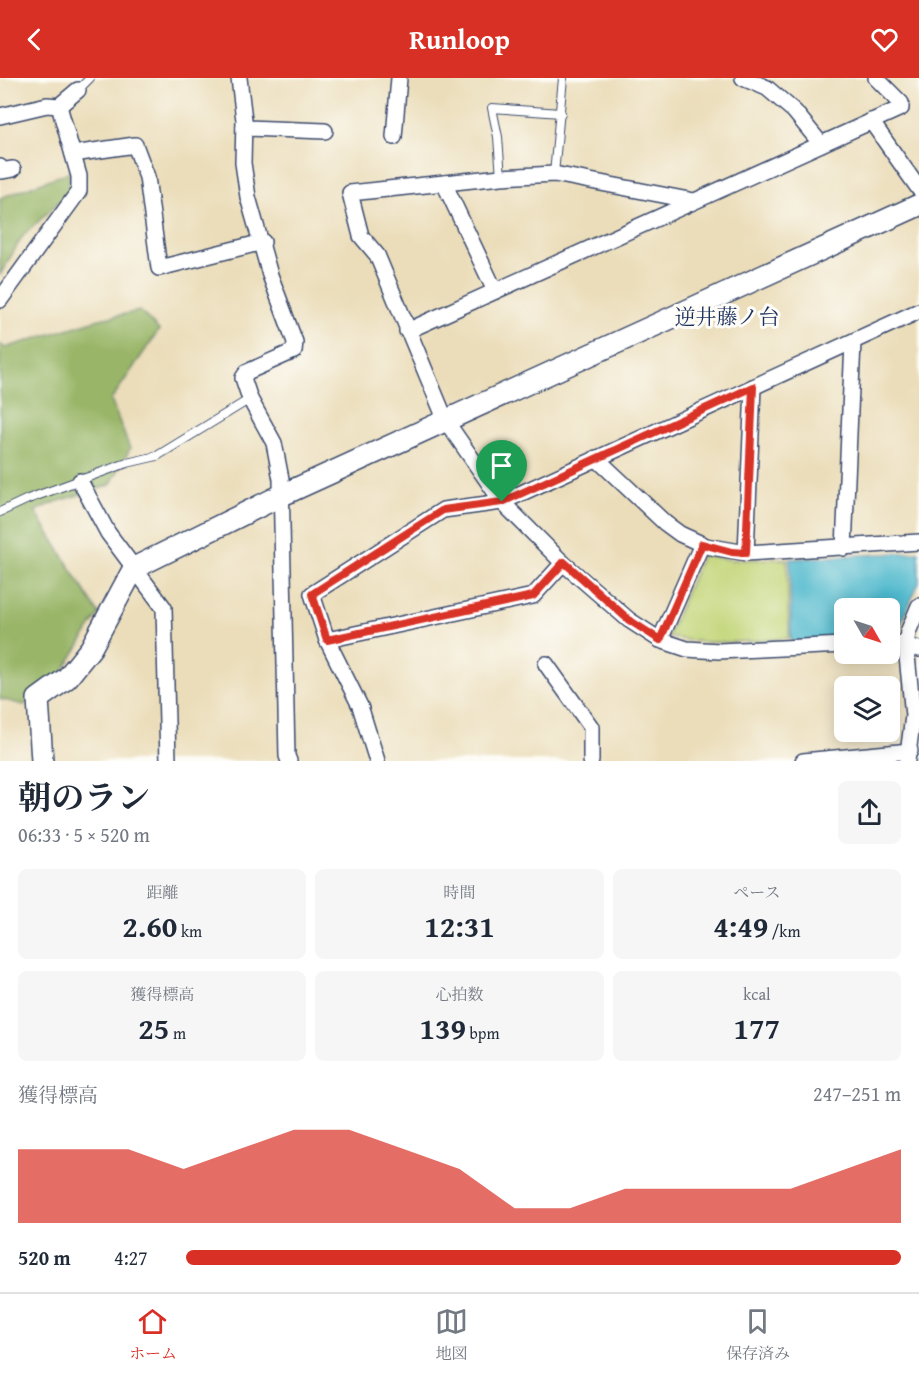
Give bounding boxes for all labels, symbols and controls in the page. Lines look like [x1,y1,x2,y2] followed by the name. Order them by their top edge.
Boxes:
[409,19,510,59] text: Runloop
[18,23,51,56] icon: back
[868,23,901,56] icon: heart
[675,301,780,332] district label: 逆井藤ノ台
[476,440,527,502] pin
[485,449,518,482] icon: arrive
[834,598,900,664] north arrow
[834,598,900,742] map controls
[834,676,900,742] button: layers
[18,773,150,821] text: 朝のラン
[838,781,901,844] button: share
[18,820,150,849] text: 06:33 · 5 × 520 m
[146,880,178,904] text: 距離
[443,880,476,904] text: 時間
[733,880,780,904] text: ペース
[122,904,177,948] text: 2.60
[424,904,495,948] text: 12:31
[713,904,768,948] text: 4:49
[177,919,202,943] text: km
[768,919,801,943] text: /km
[130,982,194,1006] text: 獲得標高
[435,982,484,1006] text: 心拍数
[743,982,770,1006] text: kcal
[138,1006,169,1050] text: 25
[419,1006,466,1050] text: 139
[734,1006,780,1050] text: 177
[169,1021,186,1045] text: m
[466,1021,500,1045] text: bpm
[813,1079,901,1108] text: 247–251 m
[18,1080,98,1109] text: 獲得標高
[18,1243,71,1272] text: 520 m
[114,1243,148,1272] text: 4:27
[129,1305,177,1365] tab: ホーム
[435,1305,468,1365] tab: 地図
[726,1305,790,1365] tab: 保存済み

